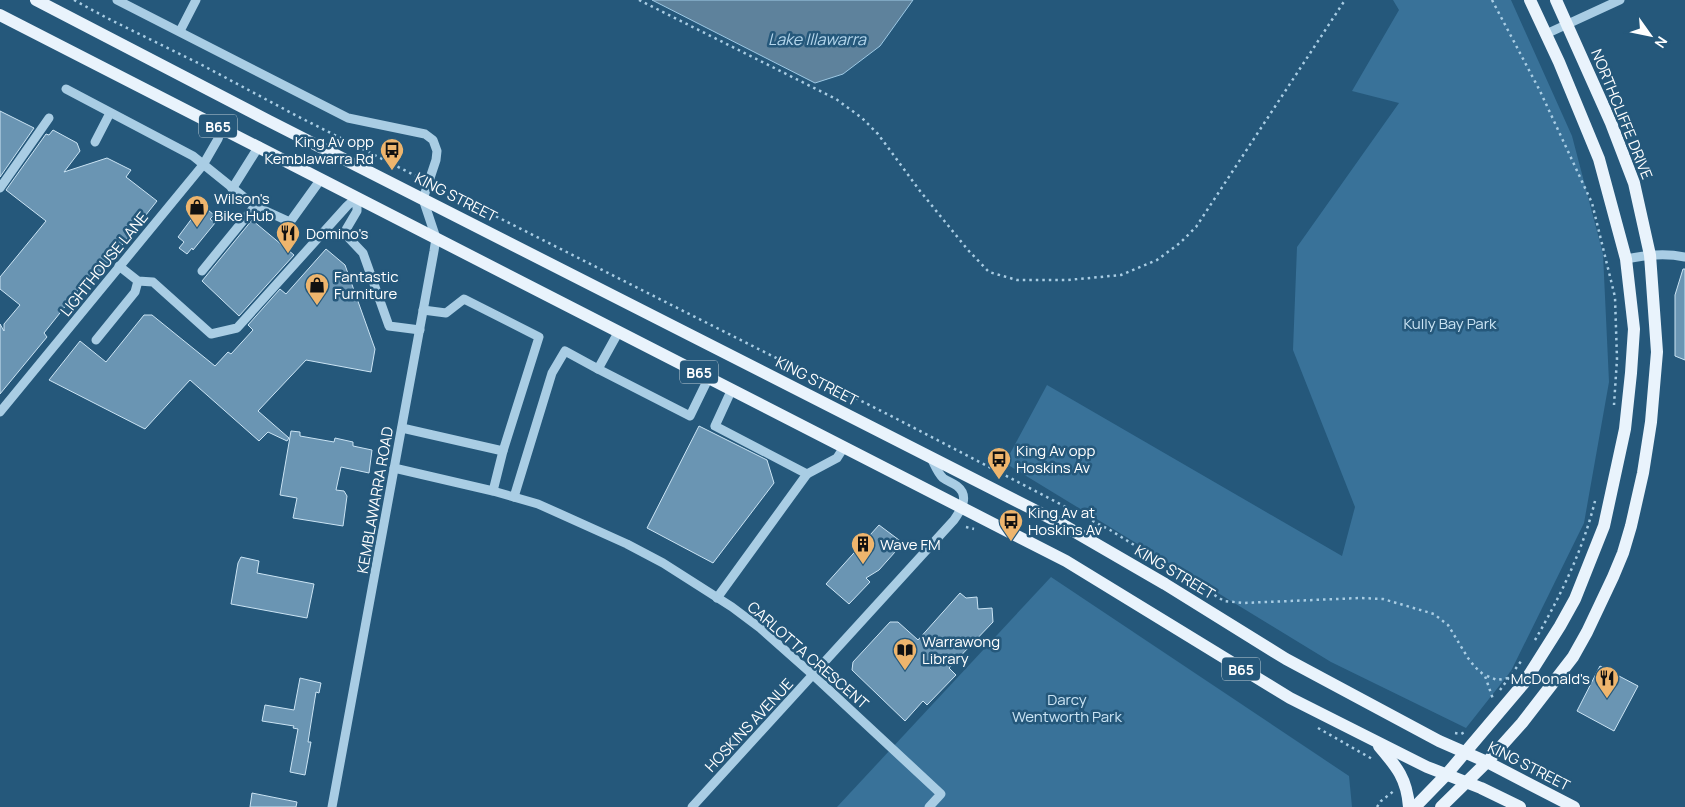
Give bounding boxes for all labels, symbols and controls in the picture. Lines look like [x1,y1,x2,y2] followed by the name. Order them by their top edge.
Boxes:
[1625,10,1675,60] north arrow
[768,28,867,50] water label: Lake Illawarra
[1651,33,1672,52] text: N
[1586,46,1658,182] street label: NORTHCLIFFE DRIVE
[199,114,237,138] road number: B65
[264,131,374,169] place label: King Av opp Kemblawarra Rd
[379,137,405,171] bus stop icon: King Av opp Kemblawarra Rd
[411,167,501,227] street label: KING STREET
[214,188,274,226] place label: Wilson's Bike Hub
[184,194,210,228] shop icon: Wilson's Bike Hub
[55,207,153,321] street label: LIGHTHOUSE LANE
[275,220,301,254] restaurant icon: Domino's
[306,223,368,244] place label: Domino's
[334,266,399,304] place label: Fantastic Furniture
[304,272,330,306] shop icon: Fantastic Furniture
[1403,313,1497,334] park label: Kully Bay Park
[772,351,862,411] street label: KING STREET
[680,361,718,384] road number: B65
[352,425,398,575] street label: KEMBLAWARRA ROAD
[1016,440,1095,478] place label: King Av opp Hoskins Av
[986,446,1012,480] bus stop icon: King Av opp Hoskins Av
[1028,502,1103,540] place label: King Av at Hoskins Av
[998,508,1024,542] bus stop icon: King Av at Hoskins Av
[850,531,876,565] building icon: Wave FM
[880,534,941,555] place label: Wave FM
[1131,540,1219,604] street label: KING STREET
[743,596,873,714] street label: CARLOTTA CRESCENT
[922,631,1000,669] place label: Warrawong Library
[892,637,918,671] library icon: Warrawong Library
[1222,658,1260,681] road number: B65
[1594,665,1620,699] restaurant icon: McDonald's
[1511,668,1590,689] place label: McDonald's
[700,674,798,776] street label: HOSKINS AVENUE
[1012,689,1122,727] park label: Darcy Wentworth Park
[1484,736,1574,796] street label: KING STREET

